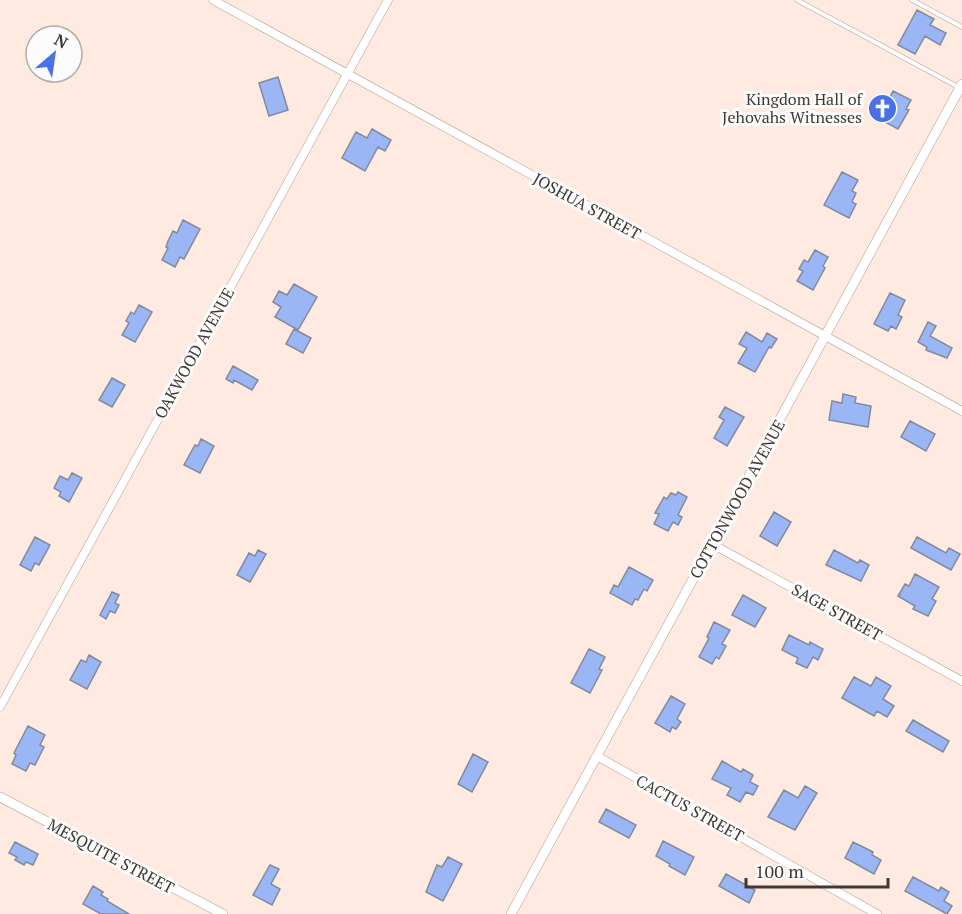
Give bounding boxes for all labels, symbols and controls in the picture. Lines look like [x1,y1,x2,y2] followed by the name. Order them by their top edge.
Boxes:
[24,24,84,84] north arrow
[51,28,72,53] text: N
[722,88,864,128] place label: Kingdom Hall of Jehovahs Witnesses
[867,92,899,124] church icon: Kingdom Hall of Jehovahs Witnesses
[529,167,645,245] street label: JOSHUA STREET
[149,284,239,422] street label: OAKWOOD AVENUE
[684,416,790,582] street label: COTTONWOOD AVENUE
[788,578,886,646] street label: SAGE STREET
[632,769,748,847] street label: CACTUS STREET
[44,813,178,899] street label: MESQUITE STREET
[746,851,888,889] scale bar
[755,859,804,883] text: 100 m

